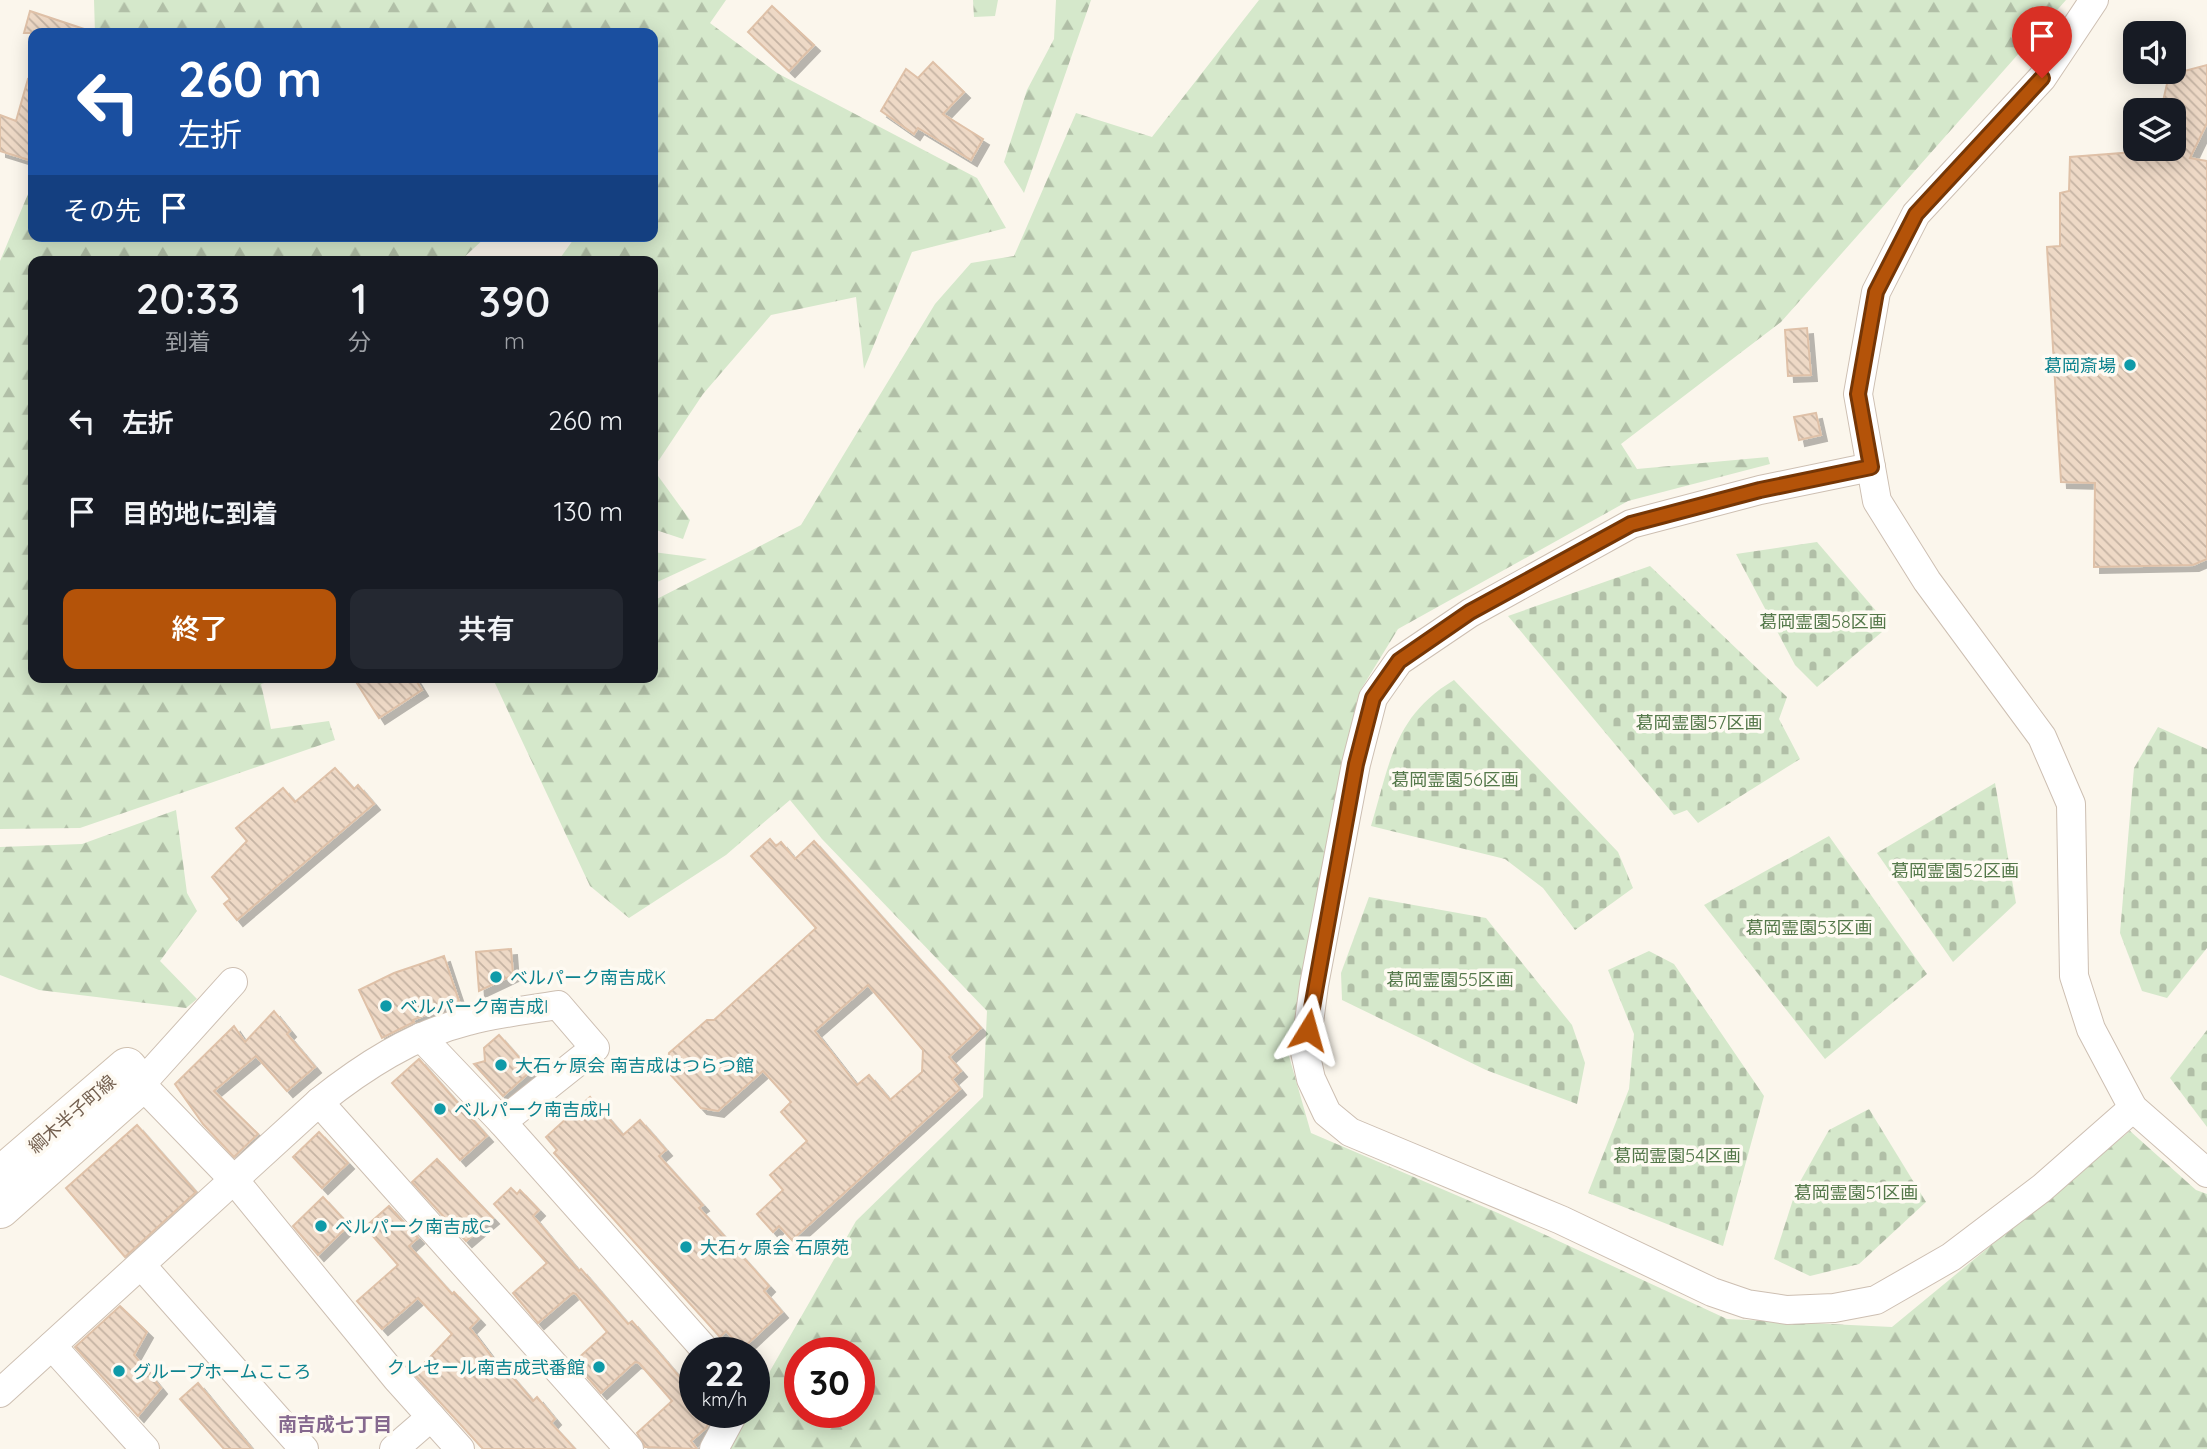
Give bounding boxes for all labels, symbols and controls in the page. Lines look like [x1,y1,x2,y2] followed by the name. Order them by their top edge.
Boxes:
[2012,6,2072,78] pin
[2023,17,2061,55] icon: arrive
[2123,21,2186,161] map controls
[2123,21,2186,84] button: sound
[178,48,322,109] text: 260 m
[63,56,154,147] icon: left
[2123,98,2186,161] button: layers
[178,114,242,154] text: 左折
[155,189,193,227] icon: arrive
[63,194,141,227] text: その先
[136,272,240,325] text: 20:33
[351,272,367,325] text: 1
[479,275,550,328] text: 390
[504,326,525,355] text: m
[165,327,211,356] text: 到着
[348,327,371,356] text: 分
[2044,354,2116,377] place label: 葛岡斎場
[2122,357,2138,373] marker: 葛岡斎場
[63,402,101,440] icon: left
[548,404,623,437] text: 260 m
[122,406,174,439] text: 左折
[63,493,101,531] icon: arrive
[553,495,623,528] text: 130 m
[122,497,278,530] text: 目的地に到着
[63,589,336,669] button: 終了
[350,589,623,669] button: 共有
[1759,610,1887,633] park label: 葛岡霊園58区画
[1635,711,1763,734] park label: 葛岡霊園57区画
[1391,768,1519,791] park label: 葛岡霊園56区画
[1891,859,2019,882] park label: 葛岡霊園52区画
[1745,916,1873,939] park label: 葛岡霊園53区画
[510,966,666,989] place label: ベルパーク南吉成K
[1386,968,1514,991] park label: 葛岡霊園55区画
[488,969,504,985] marker: ベルパーク南吉成K
[1271,993,1345,1067] position arrow
[400,995,549,1018] place label: ベルパーク南吉成I
[378,998,394,1014] marker: ベルパーク南吉成I
[515,1054,754,1077] place label: 大石ヶ原会 南吉成はつらつ館
[493,1057,509,1073] marker: 大石ヶ原会 南吉成はつらつ館
[24,1070,120,1158] street label: 綱木半子町線
[454,1098,611,1121] place label: ベルパーク南吉成H
[432,1101,448,1117] marker: ベルパーク南吉成H
[1613,1144,1741,1167] park label: 葛岡霊園54区画
[1794,1181,1918,1204] park label: 葛岡霊園51区画
[335,1215,491,1238] place label: ベルパーク南吉成C
[313,1218,329,1234] marker: ベルパーク南吉成C
[700,1236,849,1259] place label: 大石ヶ原会 石原苑
[678,1239,694,1255] marker: 大石ヶ原会 石原苑
[784,1337,875,1428] speed limit sign: 30
[705,1351,744,1395] text: 22
[387,1356,585,1379] place label: クレセール南吉成弐番館
[591,1359,607,1375] marker: クレセール南吉成弐番館
[133,1360,311,1383] place label: グループホームこころ
[111,1363,127,1379] marker: グループホームこころ
[702,1388,747,1411] text: km/h
[278,1412,392,1436] district label: 南吉成七丁目

